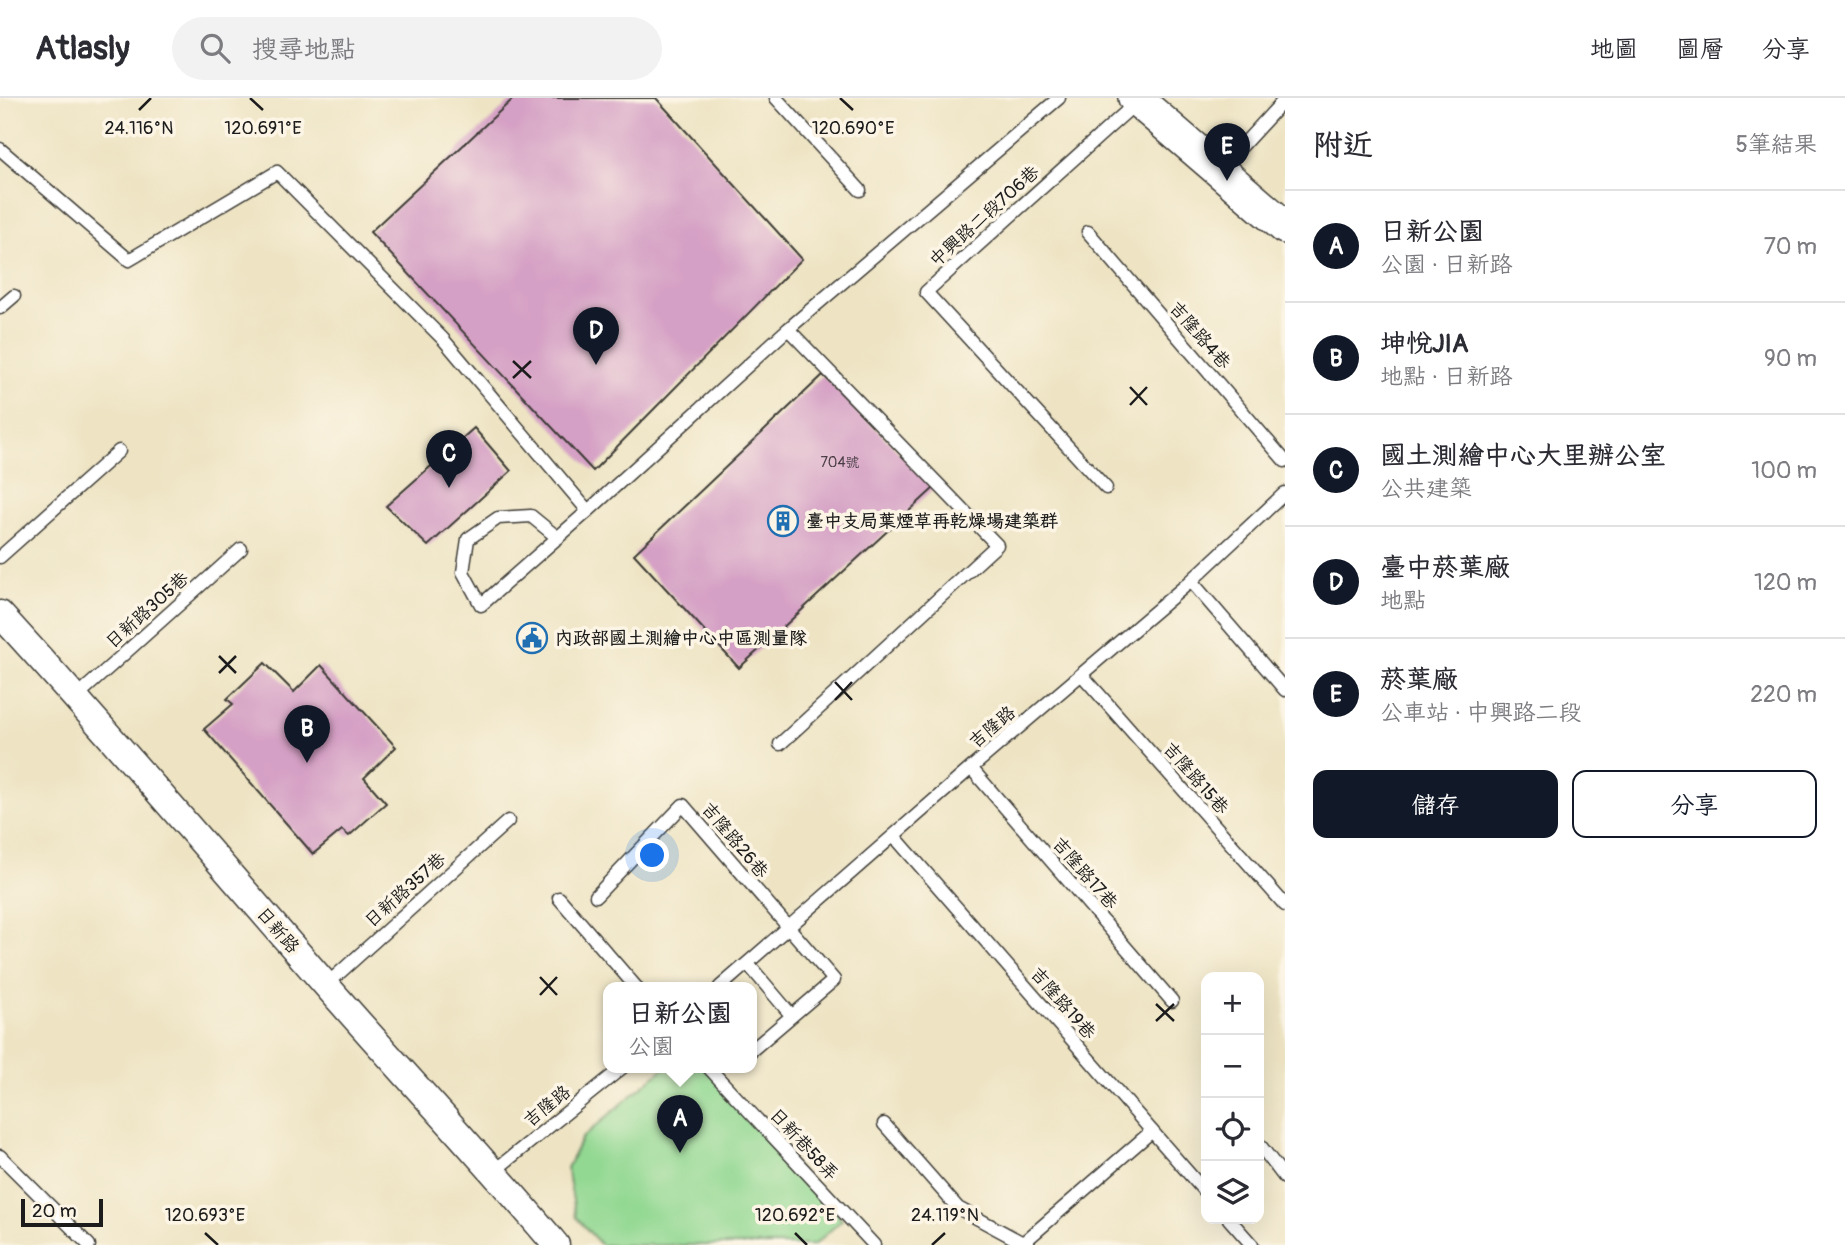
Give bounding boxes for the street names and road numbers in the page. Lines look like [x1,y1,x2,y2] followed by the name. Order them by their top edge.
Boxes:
[925,161,1044,272] street label: 中興路二段706巷
[1164,297,1235,374] street label: 吉隆路4巷
[101,567,194,654] street label: 日新路305巷
[964,701,1020,754] street label: 吉隆路
[1158,737,1233,819] street label: 吉隆路15巷
[696,797,773,883] street label: 吉隆路26巷
[1047,832,1122,914] street label: 吉隆路17巷
[360,848,451,933] street label: 日新路357巷
[251,902,304,958] street label: 日新路
[1025,962,1100,1044] street label: 吉隆路19巷
[519,1080,576,1132] street label: 吉隆路
[764,1103,843,1185] street label: 日新巷58弄

